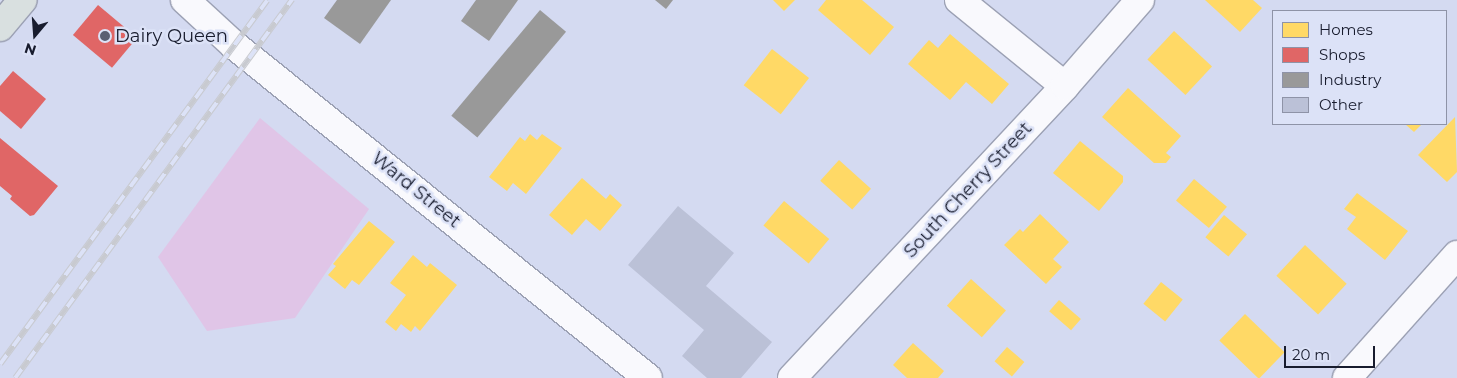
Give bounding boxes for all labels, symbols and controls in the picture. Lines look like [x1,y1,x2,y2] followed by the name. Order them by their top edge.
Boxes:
[10,10,60,60] north arrow
[1272,10,1447,125] legend
[1319,20,1373,39] text: Homes
[115,25,228,47] place label: Dairy Queen
[99,30,111,42] marker: Dairy Queen
[22,39,39,60] text: N
[1319,45,1365,64] text: Shops
[1319,70,1381,89] text: Industry
[1319,95,1363,114] text: Other
[900,118,1036,262] street label: South Cherry Street
[367,148,465,232] street label: Ward Street
[1287,336,1378,368] scale bar
[1292,345,1330,364] text: 20 m

